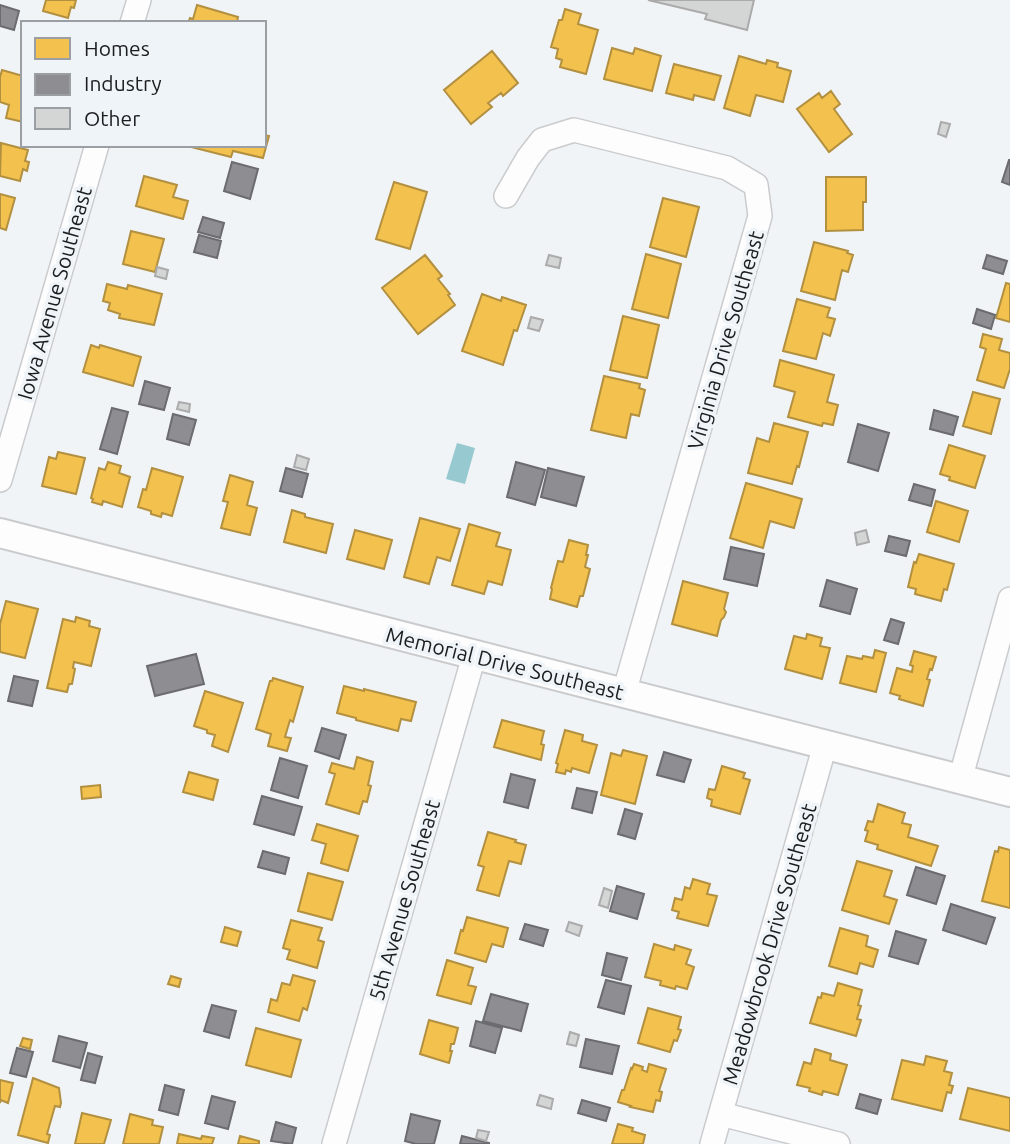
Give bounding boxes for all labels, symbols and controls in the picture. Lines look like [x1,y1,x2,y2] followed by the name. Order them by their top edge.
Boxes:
[21,21,266,147] legend
[84,36,150,60] text: Homes
[84,71,162,95] text: Industry
[84,106,140,130] text: Other
[12,184,96,402] street label: Iowa Avenue Southeast
[682,228,768,452] street label: Virginia Drive Southeast
[384,622,626,704] street label: Memorial Drive Southeast
[364,797,444,1003] street label: 5th Avenue Southeast
[717,801,821,1087] street label: Meadowbrook Drive Southeast

